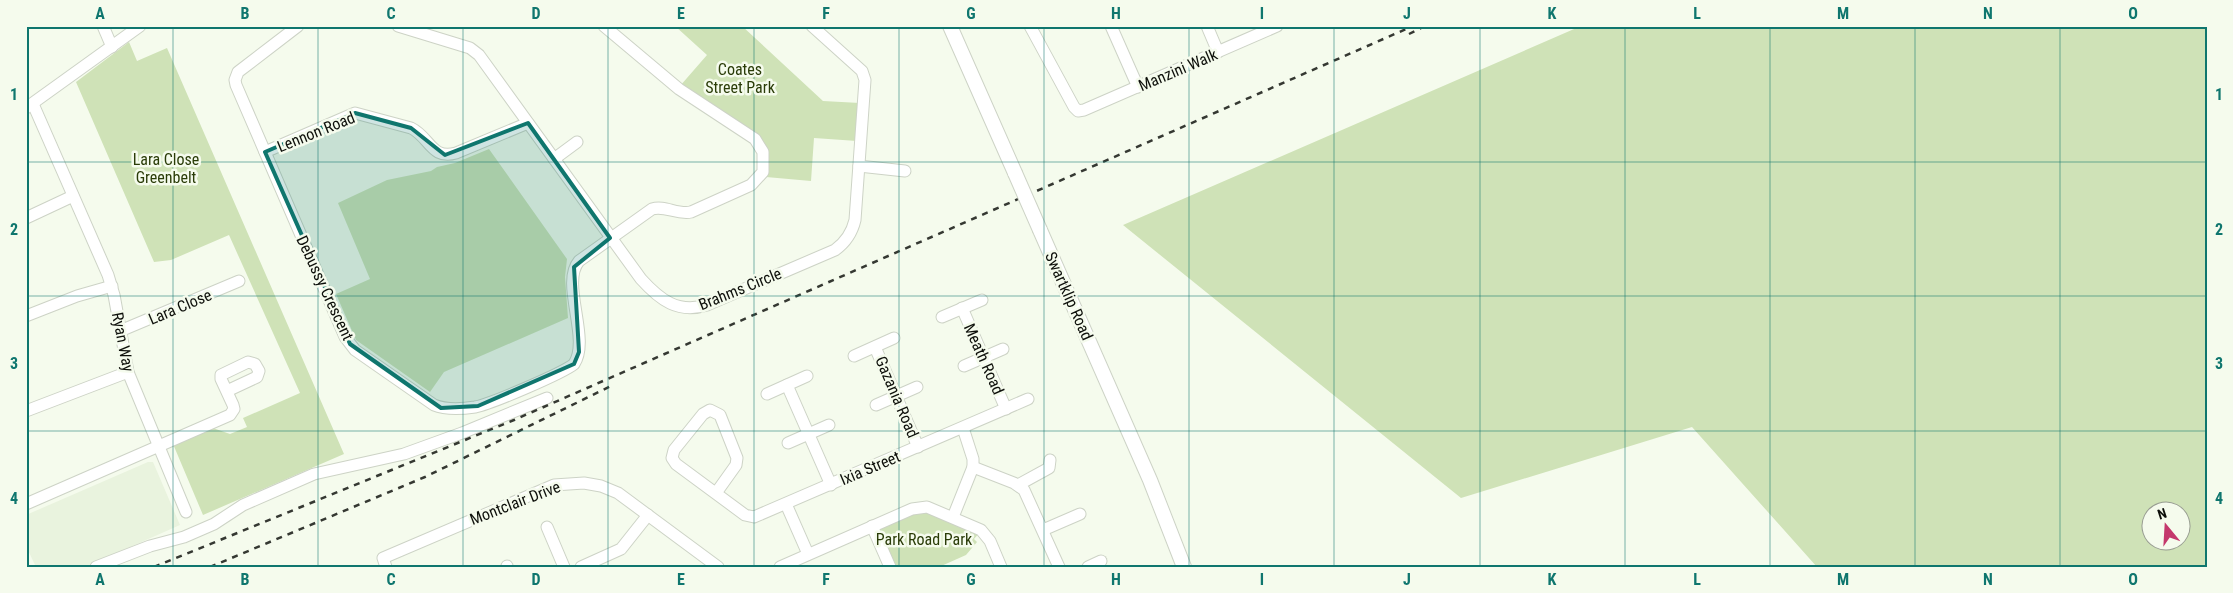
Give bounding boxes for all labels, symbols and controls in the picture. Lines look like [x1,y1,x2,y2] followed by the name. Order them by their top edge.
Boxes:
[95,4,105,23] text: A
[241,4,250,23] text: B
[386,4,396,23] text: C
[531,4,541,23] text: D
[677,4,685,23] text: E
[822,4,830,23] text: F
[966,4,976,23] text: G
[1111,4,1121,23] text: H
[1260,4,1264,23] text: I
[1403,4,1411,23] text: J
[1548,4,1557,23] text: K
[1693,4,1701,23] text: L
[1837,4,1849,23] text: M
[1983,4,1993,23] text: N
[2128,4,2138,23] text: O
[1136,45,1221,95] street label: Manzini Walk
[705,60,776,97] park label: Coates Street Park
[10,85,18,104] text: 1
[2215,85,2223,104] text: 1
[274,108,358,156] street label: Lennon Road
[133,150,199,187] park label: Lara Close Greenbelt
[10,220,18,239] text: 2
[2215,220,2223,239] text: 2
[292,233,358,344] street label: Debussy Crescent
[1041,249,1097,343] street label: Swartklip Road
[696,264,784,314] street label: Brahms Circle
[146,285,214,329] street label: Lara Close
[108,311,138,374] street label: Ryan Way
[960,321,1008,397] street label: Meath Road
[871,353,923,441] street label: Gazania Road
[10,354,18,373] text: 3
[2215,354,2223,373] text: 3
[837,447,903,489] street label: Ixia Street
[467,477,563,529] street label: Montclair Drive
[10,489,18,508] text: 4
[2215,489,2223,508] text: 4
[2140,500,2190,550] north arrow
[2155,505,2169,523] text: N
[876,530,973,549] park label: Park Road Park
[95,570,105,589] text: A
[241,570,250,589] text: B
[386,570,396,589] text: C
[531,570,541,589] text: D
[677,570,685,589] text: E
[822,570,830,589] text: F
[966,570,976,589] text: G
[1111,570,1121,589] text: H
[1260,570,1264,589] text: I
[1403,570,1411,589] text: J
[1548,570,1557,589] text: K
[1693,570,1701,589] text: L
[1837,570,1849,589] text: M
[1983,570,1993,589] text: N
[2128,570,2138,589] text: O

